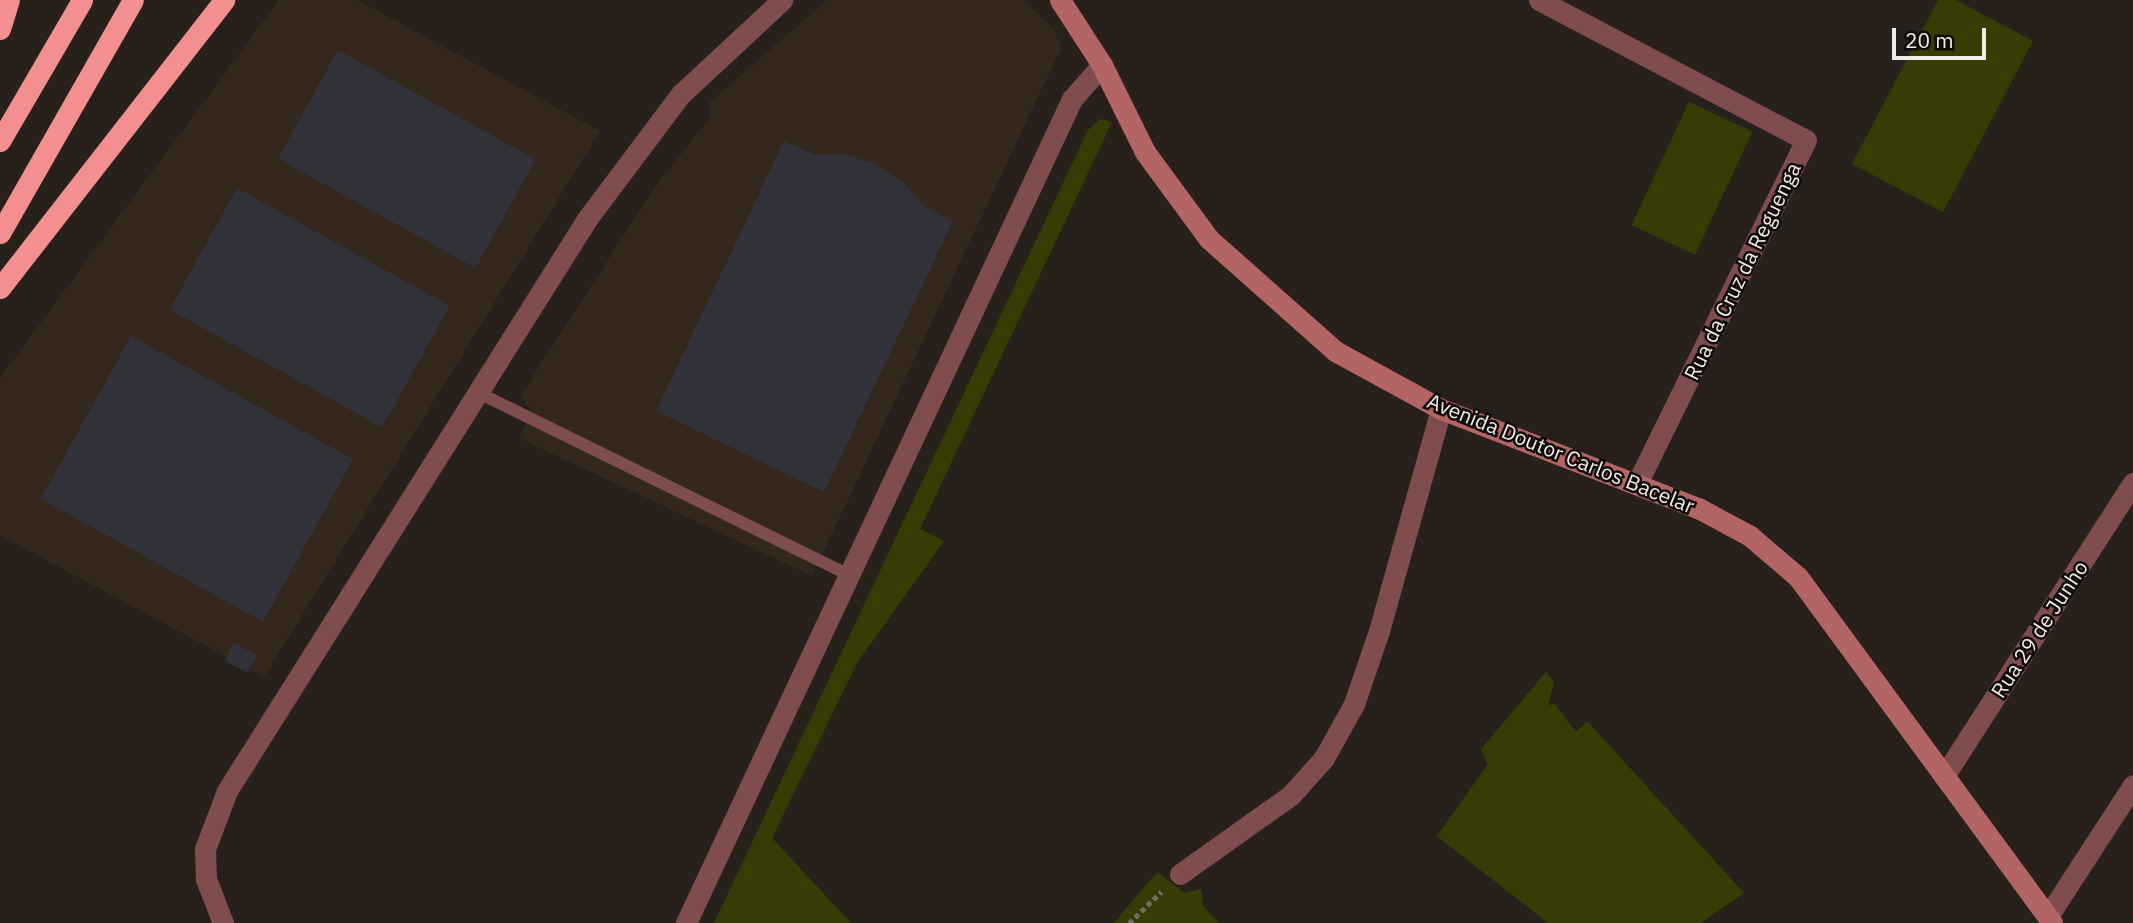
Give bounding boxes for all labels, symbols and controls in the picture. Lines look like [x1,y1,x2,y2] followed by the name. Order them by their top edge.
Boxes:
[1895,14,1990,58] scale bar
[1905,26,1954,54] text: 20 m
[1678,158,1806,384] street label: Rua da Cruz da Reguenga
[1424,388,1698,518] street label: Avenida Doutor Carlos Bacelar
[1985,556,2093,702] street label: Rua 29 de Junho

